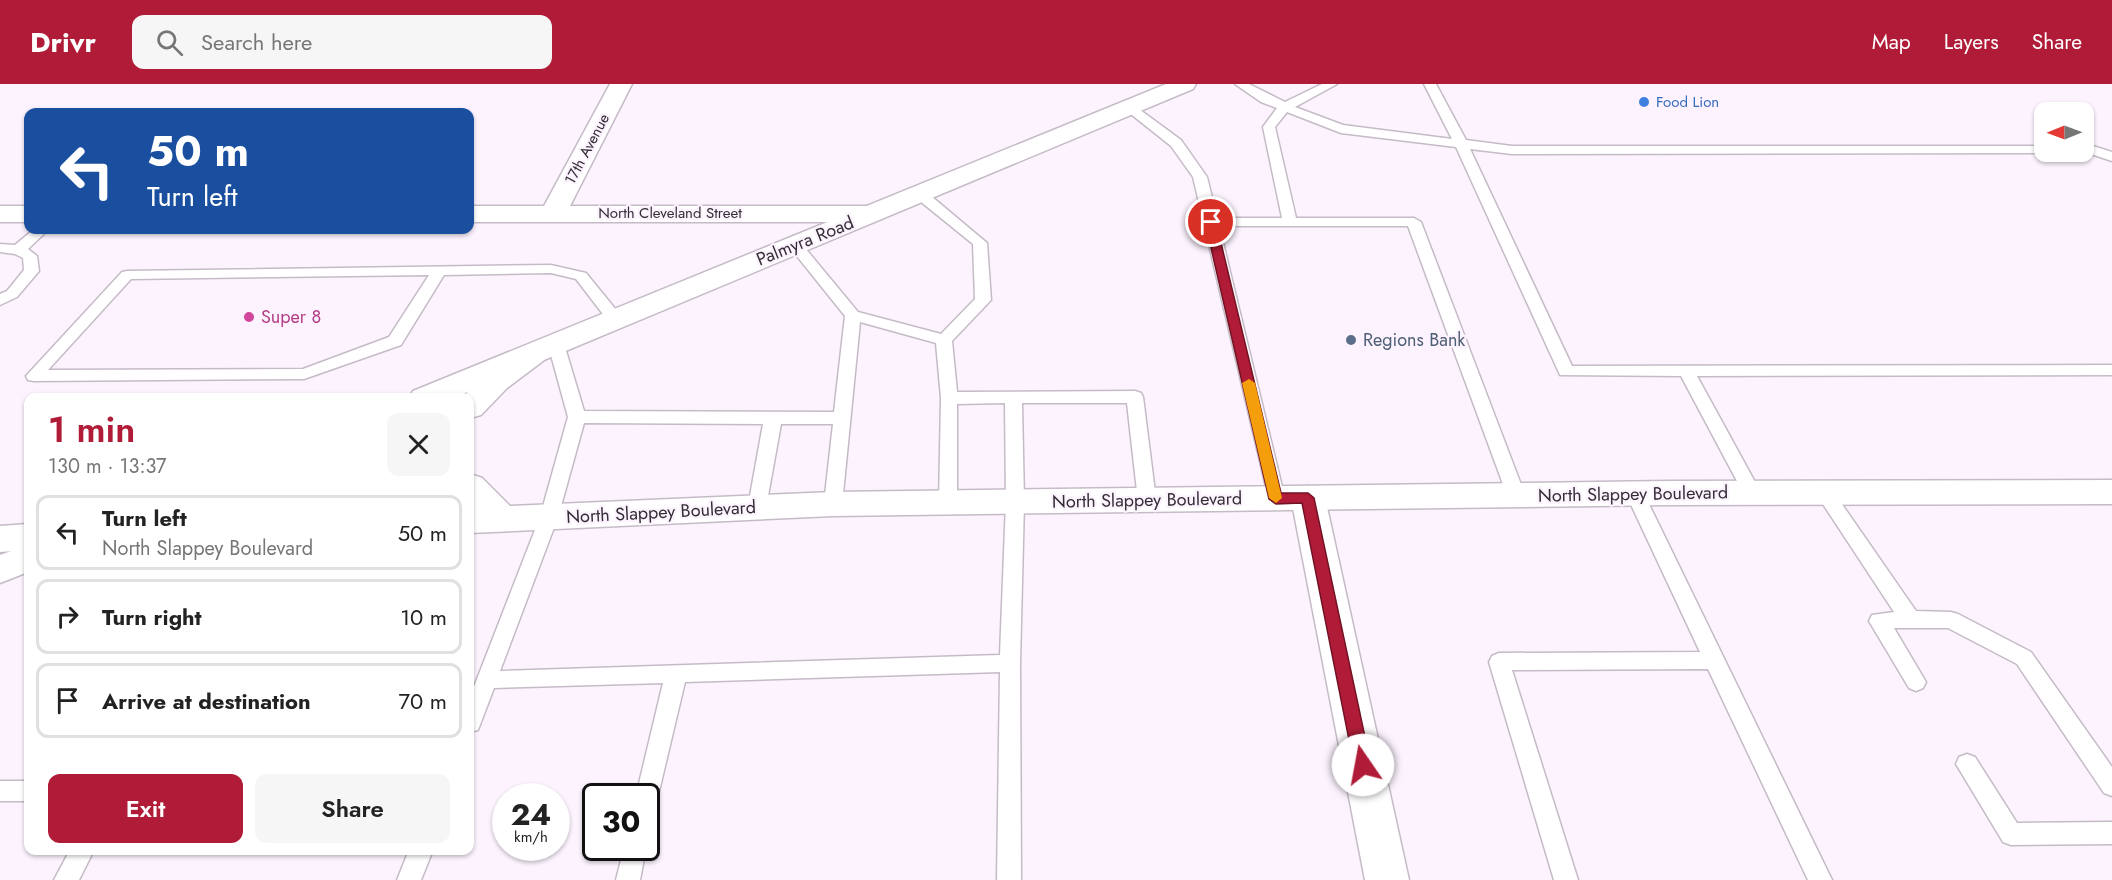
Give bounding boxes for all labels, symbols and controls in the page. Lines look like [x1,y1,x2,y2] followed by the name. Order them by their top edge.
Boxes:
[132,15,552,69] search box
[30,22,96,63] text: Drivr
[153,26,186,59] icon: search
[201,26,312,58] text: Search here
[1872,27,1911,57] text: Map
[1944,27,1999,57] text: Layers
[2032,27,2082,57] text: Share
[1656,91,1719,113] place label: Food Lion
[1637,95,1651,109] marker: Food Lion
[2034,102,2094,162] north arrow
[2034,102,2094,162] map controls
[559,109,615,188] street label: 17th Avenue
[147,121,249,182] text: 50 m
[48,132,126,210] icon: left
[147,177,237,216] text: Turn left
[1185,196,1236,247] pin
[598,202,742,224] street label: North Cleveland Street
[1194,205,1227,238] icon: arrive
[752,210,858,272] street label: Palmyra Road
[261,304,321,330] place label: Super 8
[242,310,256,324] marker: Super 8
[1363,327,1465,353] place label: Regions Bank
[1344,333,1358,347] marker: Regions Bank
[48,403,135,455] text: 1 min
[387,413,450,476] button: close
[48,452,167,481] text: 130 m · 13:37
[1538,479,1728,509] street label: North Slappey Boulevard
[1052,485,1242,515] street label: North Slappey Boulevard
[565,494,757,530] street label: North Slappey Boulevard
[102,502,187,534] text: Turn left
[51,516,84,549] icon: left
[398,517,447,549] text: 50 m
[102,534,313,563] text: North Slappey Boulevard
[51,600,84,633] icon: right
[102,601,202,633] text: Turn right
[400,601,447,633] text: 10 m
[51,684,84,717] icon: arrive
[102,685,311,717] text: Arrive at destination
[398,685,447,717] text: 70 m
[1331,733,1395,797] position arrow
[48,774,243,843] button: Exit
[255,774,450,843] button: Share
[582,783,660,861] speed limit sign: 30
[511,793,551,836] text: 24
[514,826,548,848] text: km/h

